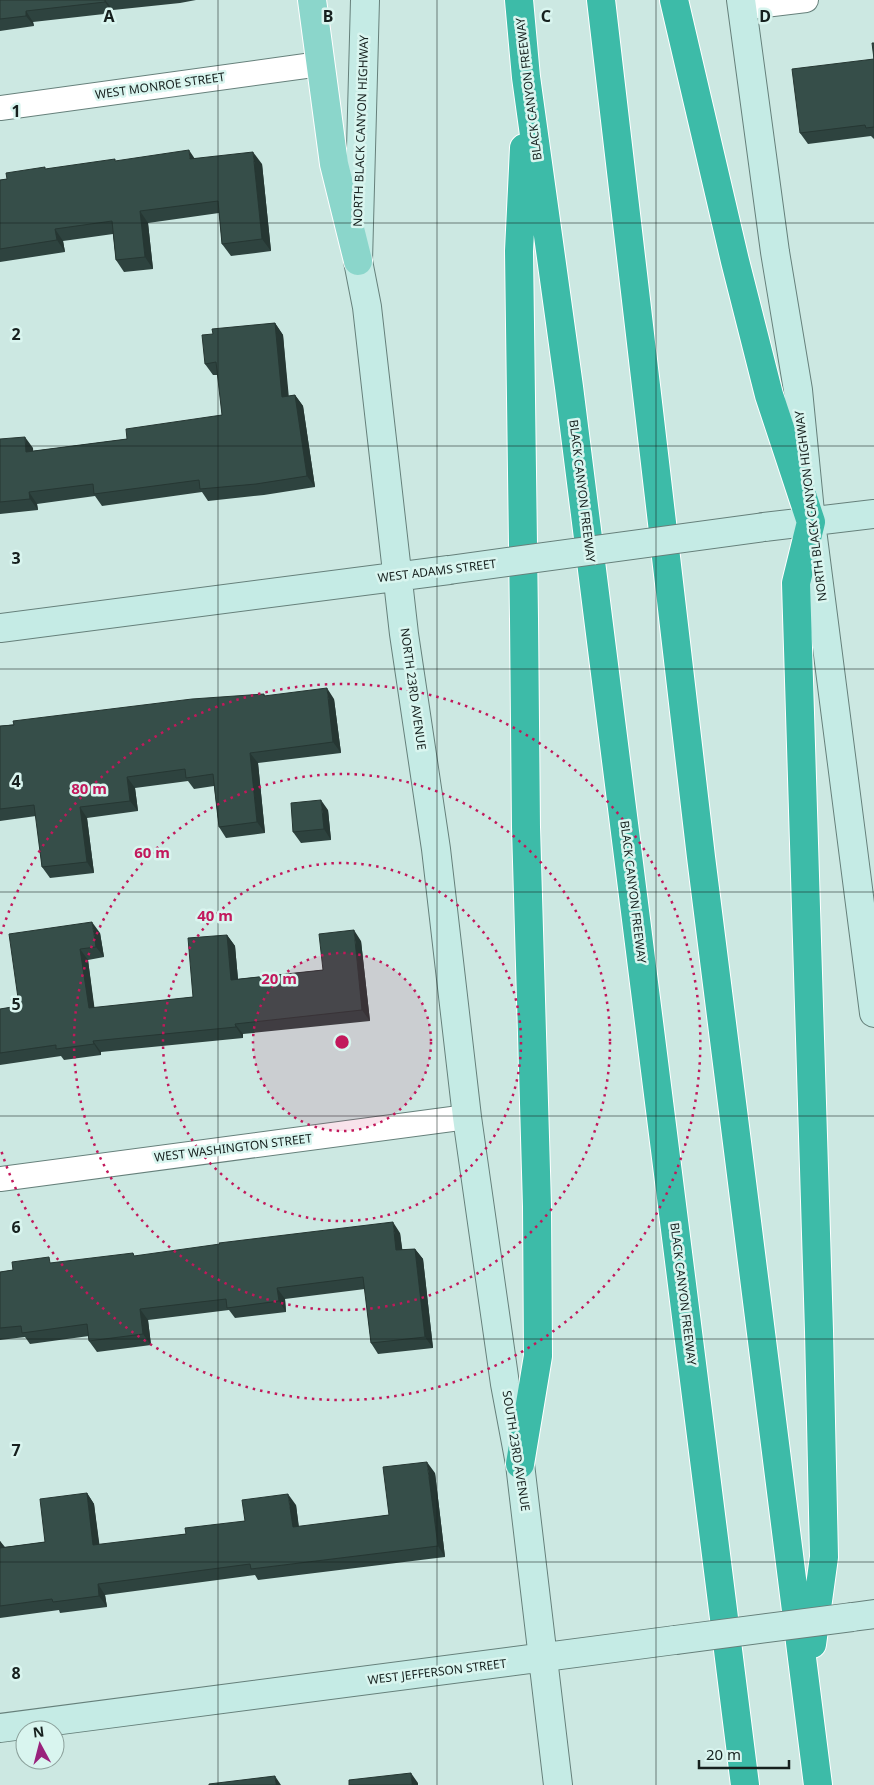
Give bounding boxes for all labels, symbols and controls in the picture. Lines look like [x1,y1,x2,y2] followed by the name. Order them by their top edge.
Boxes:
[103,5,115,27] text: A
[323,5,333,27] text: B
[759,5,771,27] text: D
[513,17,545,161] street label: BLACK CANYON FREEWAY
[349,35,372,227] street label: NORTH BLACK CANYON HIGHWAY
[94,68,226,103] street label: WEST MONROE STREET
[11,100,21,122] text: 1
[11,323,21,345] text: 2
[790,410,831,602] street label: NORTH BLACK CANYON HIGHWAY
[565,419,600,563] street label: BLACK CANYON FREEWAY
[11,547,21,569] text: 3
[377,555,498,586] street label: WEST ADAMS STREET
[396,627,430,751] street label: NORTH 23RD AVENUE
[11,770,21,792] text: 4
[71,778,107,798] text: 80 m
[616,820,651,964] street label: BLACK CANYON FREEWAY
[134,842,170,862] text: 60 m
[197,905,233,925] text: 40 m
[261,968,297,988] text: 20 m
[11,993,21,1015] text: 5
[333,1033,351,1051] centre of rings
[153,1129,313,1166] street label: WEST WASHINGTON STREET
[11,1216,21,1238] text: 6
[666,1222,701,1366] street label: BLACK CANYON FREEWAY
[499,1389,534,1513] street label: SOUTH 23RD AVENUE
[11,1439,21,1461] text: 7
[367,1655,508,1688] street label: WEST JEFFERSON STREET
[11,1662,21,1684] text: 8
[15,1720,65,1770] north arrow
[32,1721,45,1742] text: N
[699,1738,789,1770] scale bar
[706,1744,741,1764] text: 20 m

